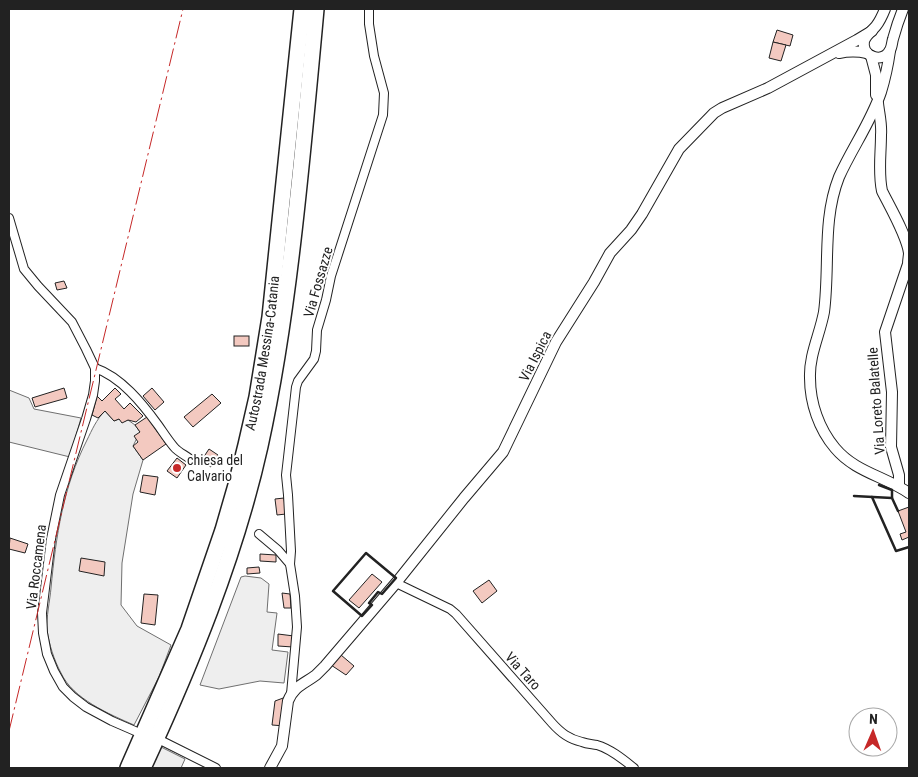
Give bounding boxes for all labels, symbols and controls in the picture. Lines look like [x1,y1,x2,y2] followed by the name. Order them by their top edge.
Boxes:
[300,244,336,319] street label: Via Fossazze
[242,275,282,432] street label: Autostrada Messina-Catania
[516,328,554,384] street label: Via Ispica
[864,346,888,455] street label: Via Loreto Balatelle
[187,452,243,484] place label: chiesa del Calvario
[171,462,183,474] marker: chiesa del Calvario
[23,524,49,610] street label: Via Roccamena
[502,649,544,693] street label: Via Taro
[848,707,898,757] north arrow
[869,711,878,727] text: N

